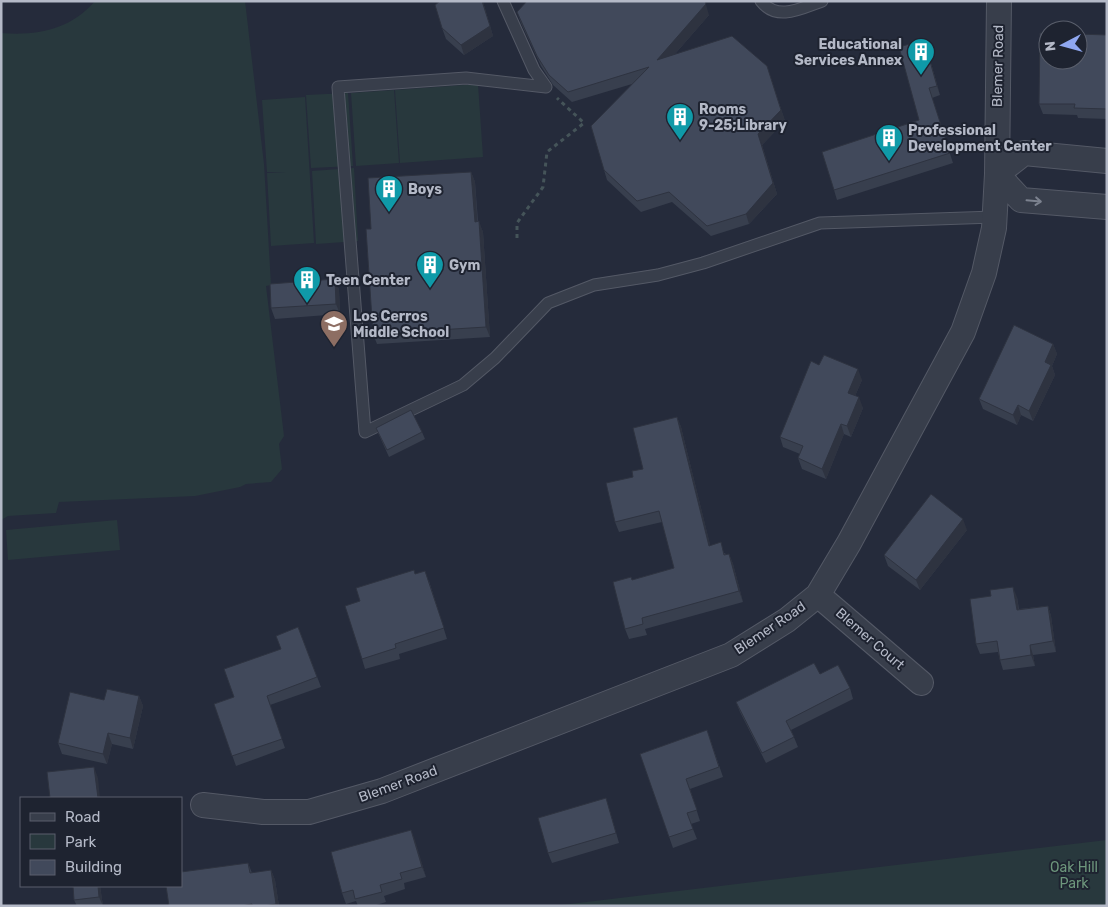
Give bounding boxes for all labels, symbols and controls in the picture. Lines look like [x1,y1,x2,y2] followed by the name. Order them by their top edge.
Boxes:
[1038,20,1088,70] north arrow
[989,25,1007,107] street label: Blemer Road
[794,36,903,69] place label: Educational Services Annex
[906,37,936,76] building icon: Educational Services Annex
[1042,40,1060,52] text: N
[699,101,788,134] place label: Rooms 9-25;Library
[665,102,695,141] building icon: Rooms 9-25;Library
[908,122,1052,155] place label: Professional Development Center
[874,123,904,162] building icon: Professional Development Center
[374,174,404,213] building icon: Boys
[408,181,442,198] place label: Boys
[1026,196,1042,206] one-way arrow
[415,250,445,289] building icon: Gym
[449,257,480,274] place label: Gym
[292,265,322,304] building icon: Teen Center
[326,272,411,289] place label: Teen Center
[353,308,449,341] place label: Los Cerros Middle School
[319,309,349,348] school or university icon: Los Cerros Middle School
[731,598,809,658] street label: Blemer Road
[832,604,908,674] street label: Blemer Court
[356,762,440,806] street label: Blemer Road
[20,797,182,887] legend
[65,808,101,826] text: Road
[65,833,96,851] text: Park
[65,858,122,876] text: Building
[1050,859,1098,892] park label: Oak Hill Park

